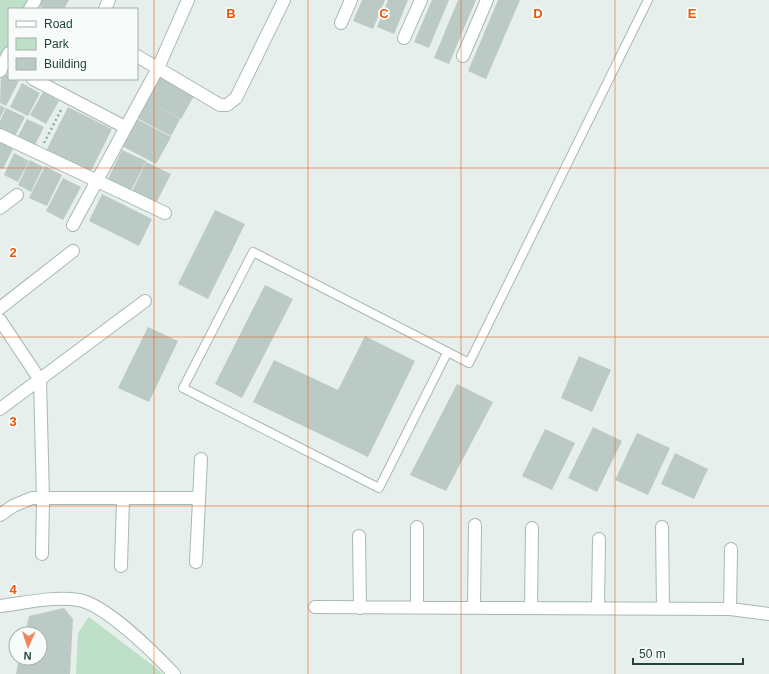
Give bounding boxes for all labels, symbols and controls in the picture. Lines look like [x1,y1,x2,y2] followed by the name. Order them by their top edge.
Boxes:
[226,6,236,21] text: B
[379,6,389,21] text: C
[533,6,543,21] text: D
[688,6,697,21] text: E
[8,8,138,80] legend
[44,17,73,31] text: Road
[44,37,70,51] text: Park
[44,57,87,71] text: Building
[9,245,17,260] text: 2
[9,414,17,429] text: 3
[9,582,17,597] text: 4
[8,626,48,666] north arrow
[633,640,743,666] scale bar
[639,647,666,661] text: 50 m
[23,650,32,662] text: N

